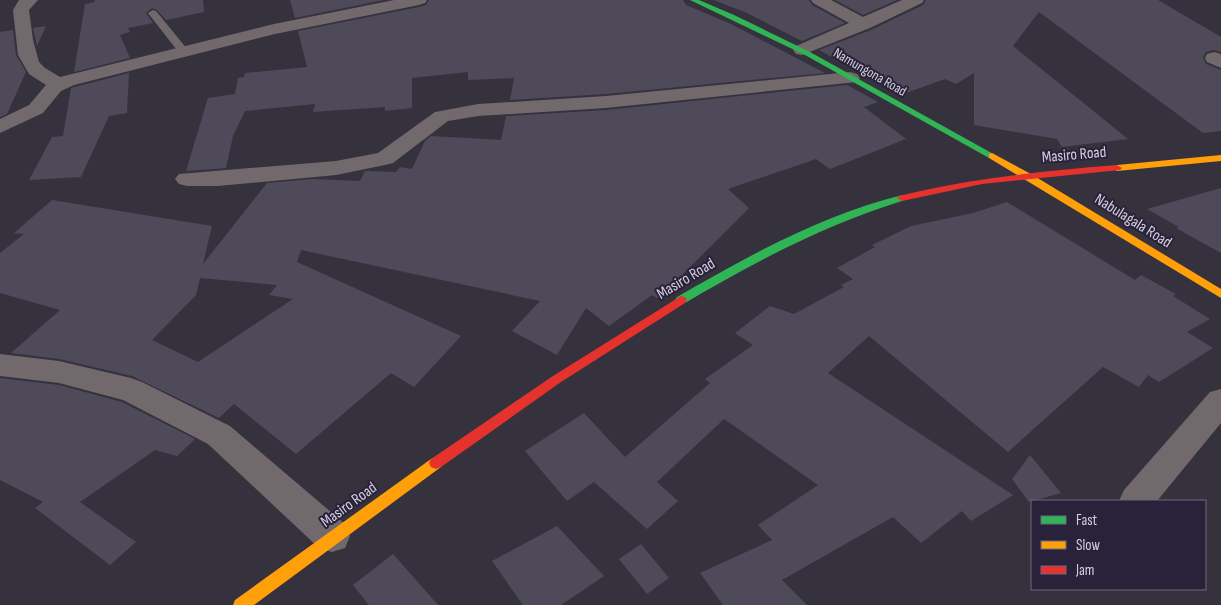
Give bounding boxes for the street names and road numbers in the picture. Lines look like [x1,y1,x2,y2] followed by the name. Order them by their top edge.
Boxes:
[830,44,910,100] street label: Namungona Road
[1041,143,1107,167] street label: Masiro Road
[1091,190,1175,252] street label: Nabulagala Road
[653,254,719,304] street label: Masiro Road
[317,478,381,532] street label: Masiro Road

